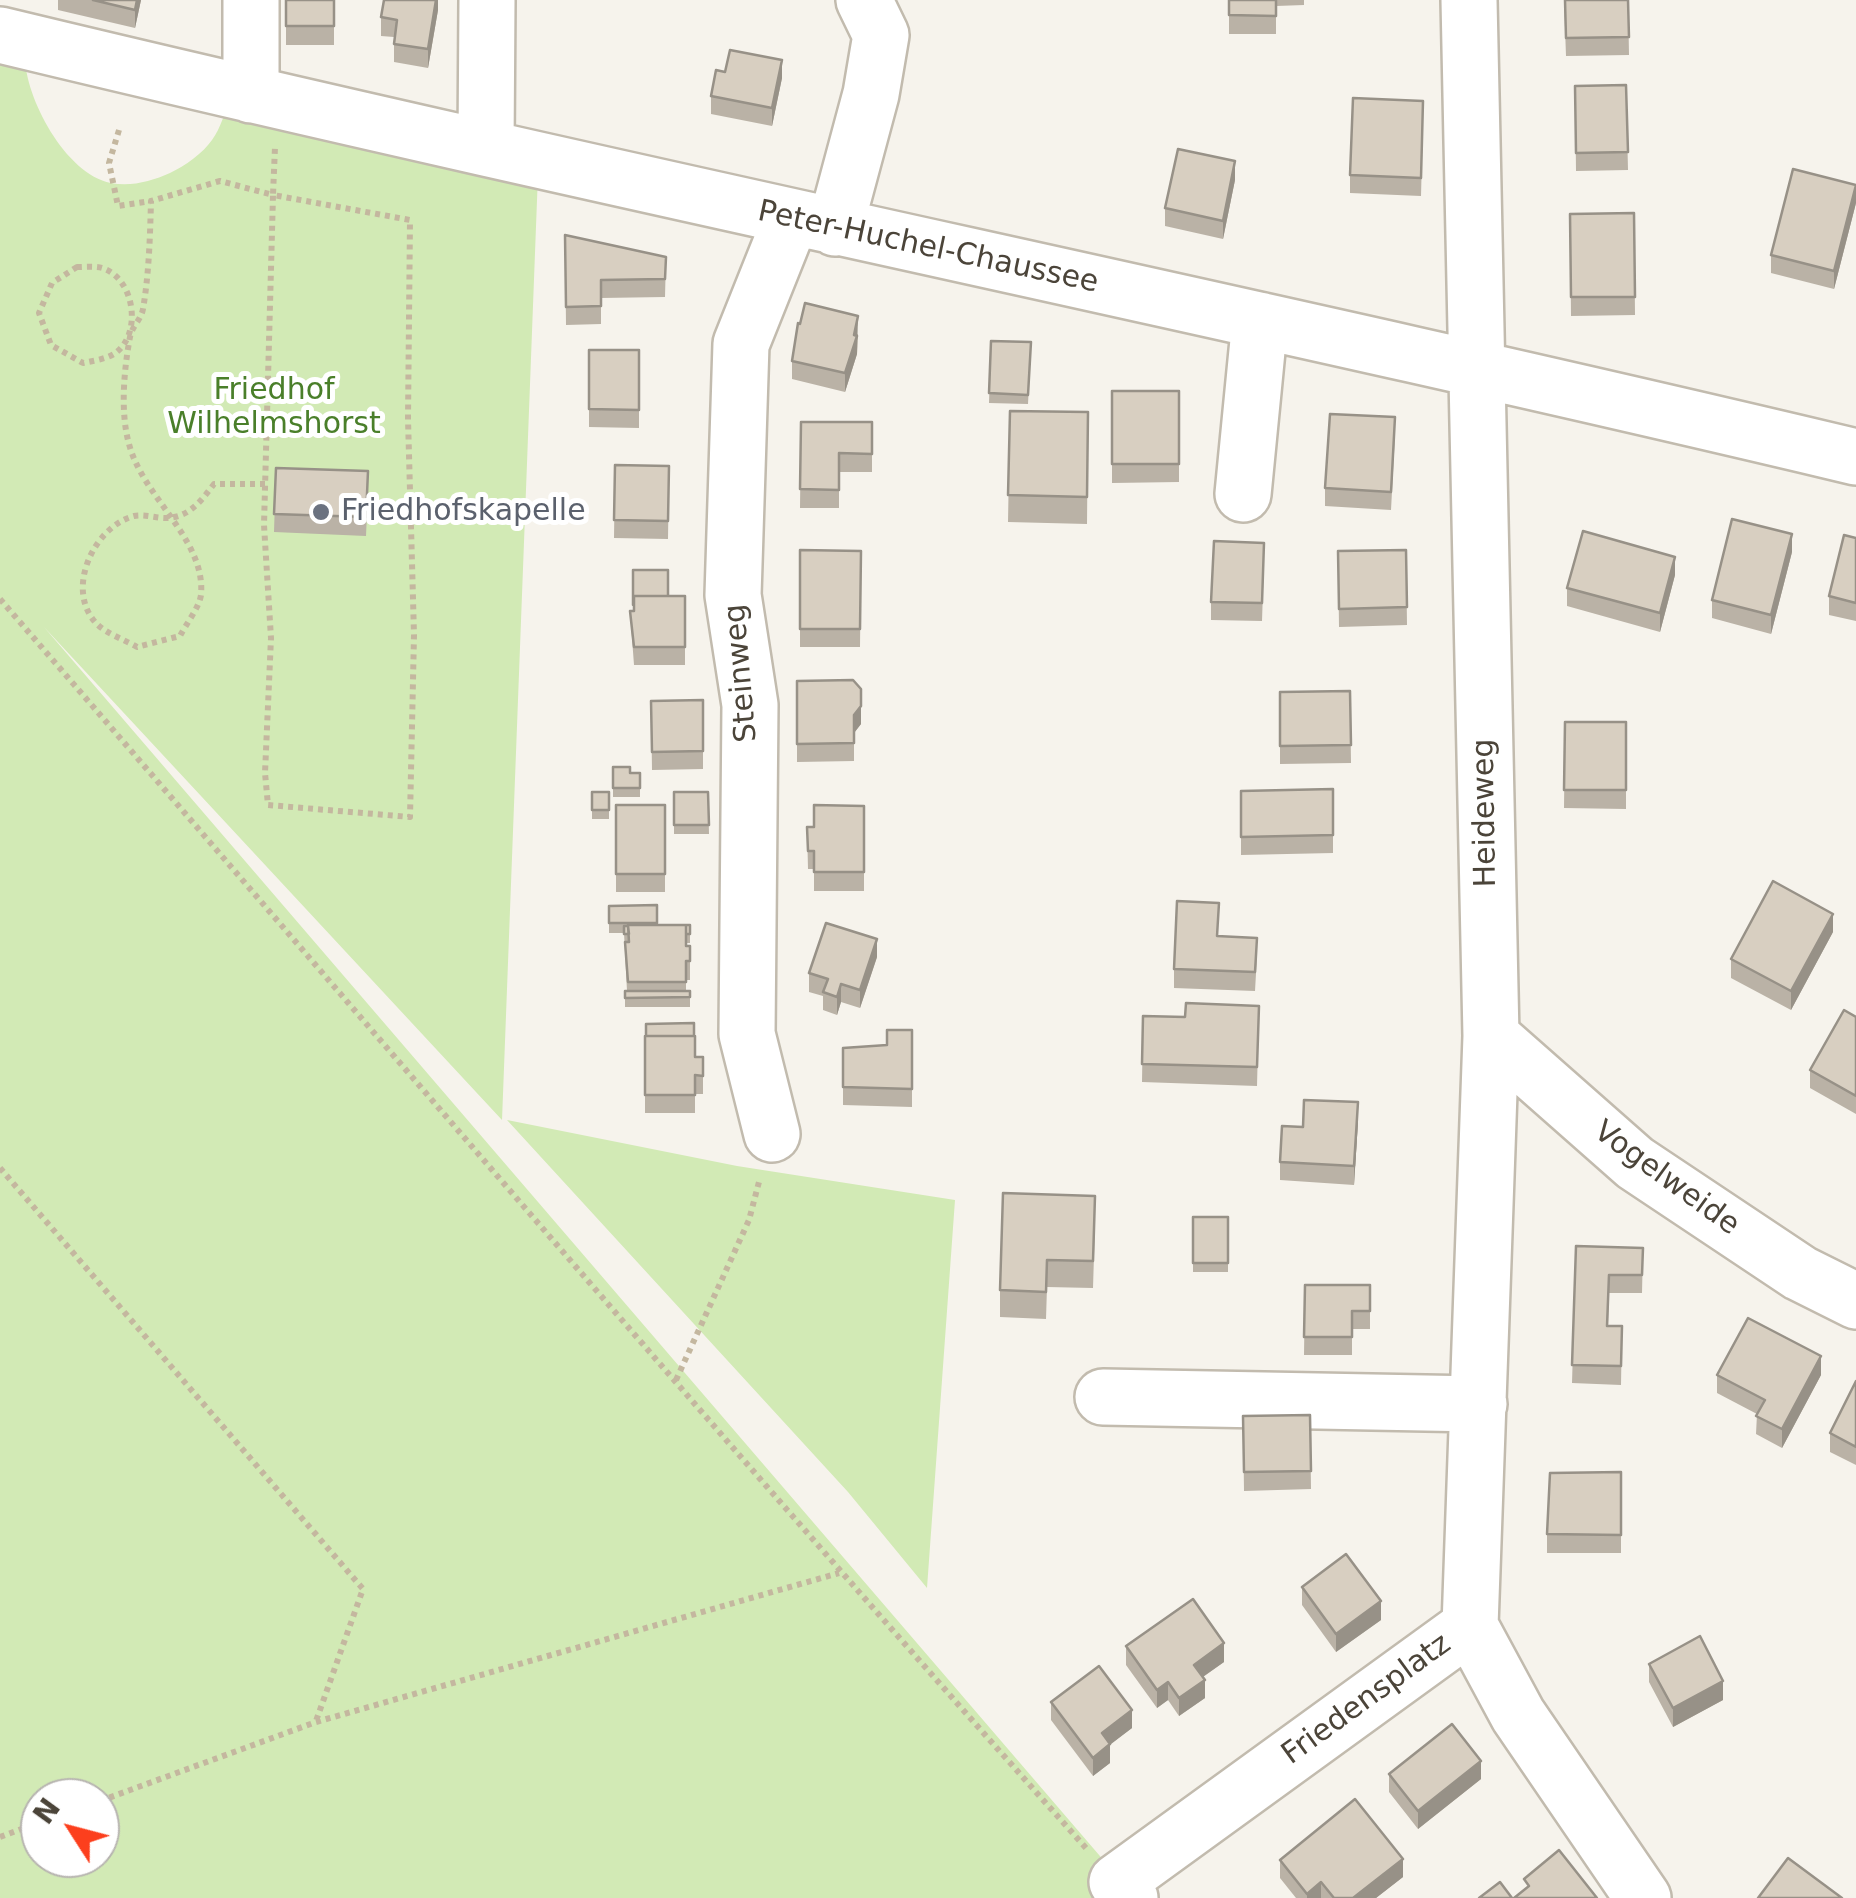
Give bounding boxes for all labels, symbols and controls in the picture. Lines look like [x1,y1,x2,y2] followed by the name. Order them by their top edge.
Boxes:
[754,194,1102,302] street label: Peter-Huchel-Chaussee
[167,373,381,444] park label: Friedhof Wilhelmshorst
[341,494,586,530] place label: Friedhofskapelle
[310,501,332,523] marker: Friedhofskapelle
[718,602,766,744] street label: Steinweg
[1467,738,1505,888] street label: Heideweg
[1586,1114,1746,1244] street label: Vogelweide
[1276,1627,1458,1773] street label: Friedensplatz
[20,1778,120,1878] north arrow
[27,1792,67,1830] text: N

